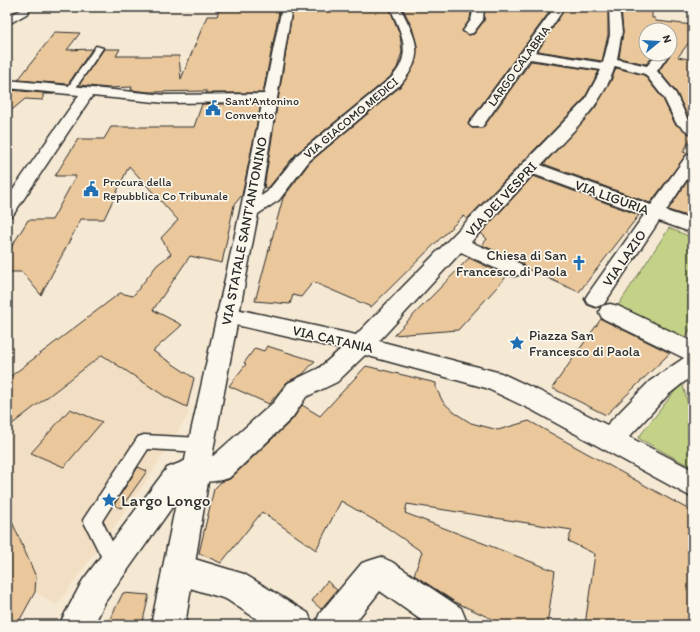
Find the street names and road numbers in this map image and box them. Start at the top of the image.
street label: LARGO CALABRIA [485,23,553,109]
street label: VIA GIACOMO MEDICI [301,74,401,162]
street label: VIA STATALE SANT'ANTONINO [218,135,271,327]
street label: VIA DEI VESPRI [462,158,540,240]
street label: VIA LIGURIA [572,176,651,219]
street label: VIA LAZIO [599,227,650,290]
street label: VIA CATANIA [291,322,375,357]

